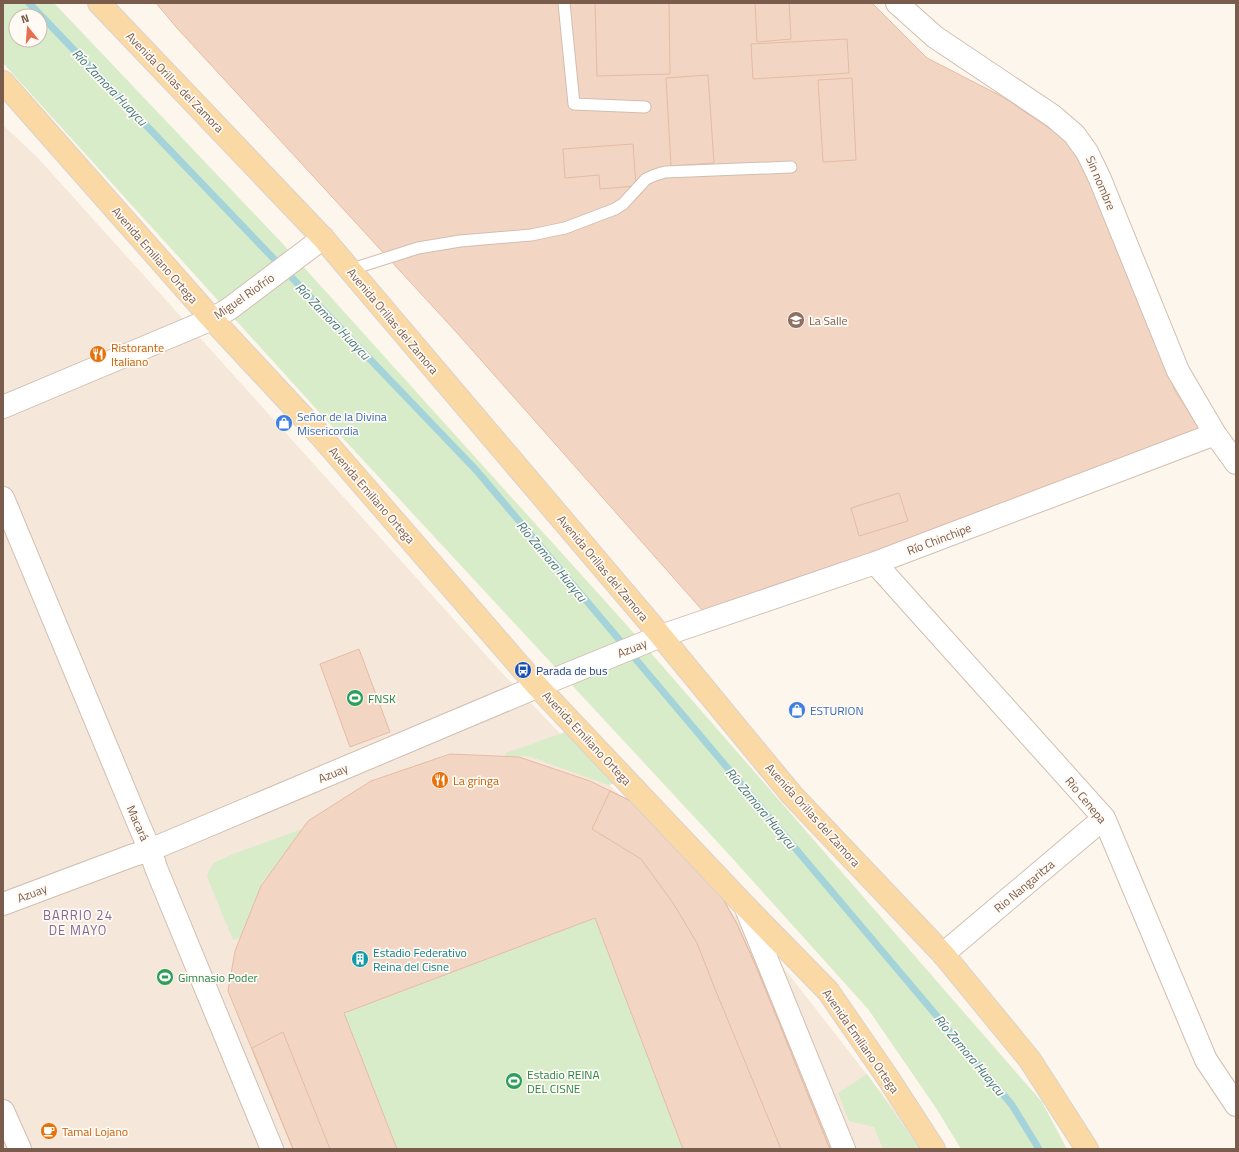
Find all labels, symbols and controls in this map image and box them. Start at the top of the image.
north arrow [8,8,48,48]
text: N [19,10,31,27]
street label: Avenida Orillas del Zamora [122,27,228,137]
water label: Río Zamora Huaycu [68,44,153,131]
street label: Sin nombre [1081,153,1121,213]
street label: Avenida Emiliano Ortega [107,202,203,308]
street label: Avenida Orillas del Zamora [343,264,443,378]
street label: Miguel Riofrío [210,268,278,324]
water label: Río Zamora Huaycu [291,278,376,365]
school or university icon: La Salle [786,310,806,330]
place label: La Salle [809,311,848,330]
place label: Ristorante Italiano [111,338,164,371]
restaurant icon: Ristorante Italiano [88,344,108,364]
place label: Señor de la Divina Misericordia [297,407,387,440]
shop icon: Señor de la Divina Misericordia [274,413,294,433]
street label: Avenida Emiliano Ortega [324,442,420,548]
street label: Avenida Orillas del Zamora [553,511,653,625]
water label: Río Zamora Huaycu [512,516,593,607]
street label: Río Chinchipe [904,518,974,560]
street label: Azuay [614,633,650,663]
bus stop icon: Parada de bus [513,660,533,680]
place label: Parada de bus [536,661,608,680]
street label: Avenida Emiliano Ortega [538,686,636,790]
sports icon: FNSK [345,688,365,708]
place label: FNSK [368,689,396,708]
shop icon: ESTURION [787,700,807,720]
place label: ESTURION [810,701,864,720]
street label: Azuay [315,758,351,788]
street label: Avenida Orillas del Zamora [761,759,865,871]
water label: Río Zamora Huaycu [721,763,802,854]
restaurant icon: La gringa [430,770,450,790]
place label: La gringa [453,771,499,790]
street label: Rio Cenepa [1061,772,1111,828]
street label: Macará [122,802,154,844]
street label: Rio Nangaritza [989,855,1059,917]
street label: Azuay [14,879,50,907]
district label: BARRIO 24 DE MAYO [43,905,113,940]
place label: Estadio Federativo Reina del Cisne [373,943,467,976]
building icon: Estadio Federativo Reina del Cisne [350,949,370,969]
sports icon: Gimnasio Poder [155,967,175,987]
place label: Gimnasio Poder [178,968,258,987]
street label: Avenida Emiliano Ortega [818,985,904,1097]
water label: Río Zamora Huaycu [930,1010,1011,1101]
place label: Estadio REINA DEL CISNE [527,1065,600,1098]
sports icon: Estadio REINA DEL CISNE [504,1071,524,1091]
cafe icon: Tamal Lojano [39,1121,59,1141]
place label: Tamal Lojano [62,1122,128,1141]

